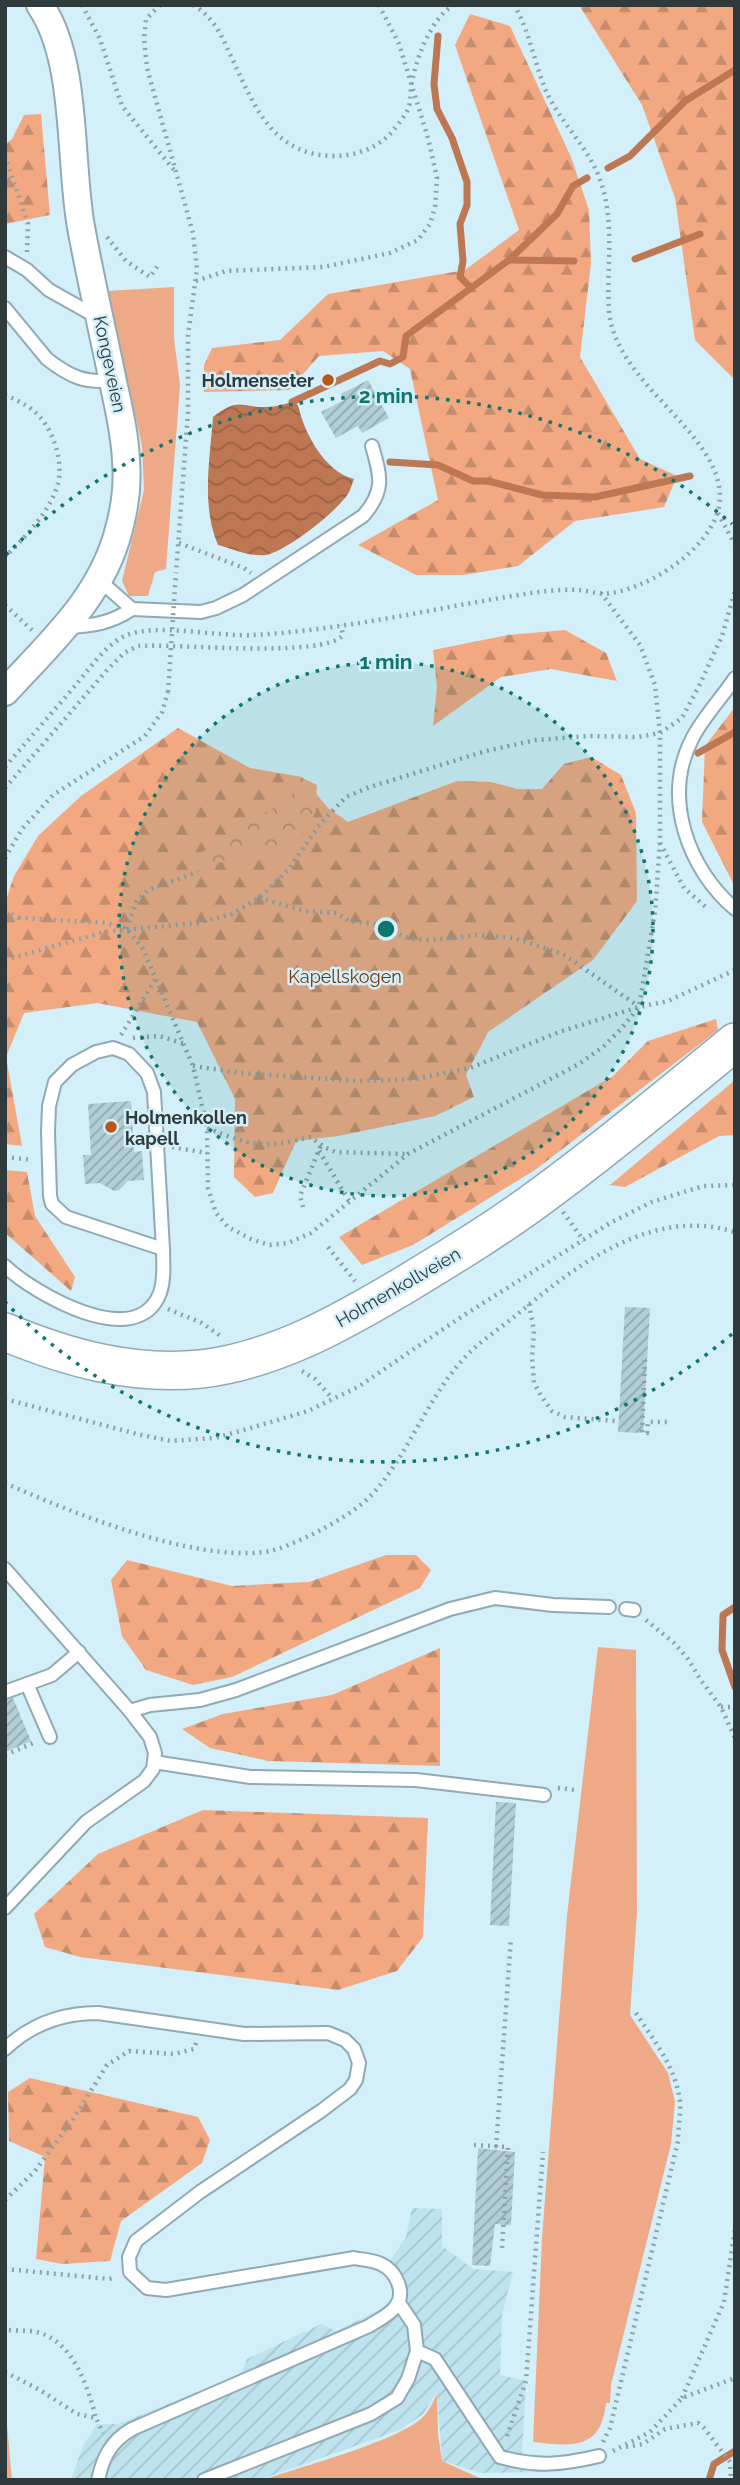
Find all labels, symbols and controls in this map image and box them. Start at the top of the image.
street label: Kongeveien [89,314,131,414]
place label: Holmenseter [202,370,314,391]
marker: Holmenseter [320,372,336,388]
text: 2 min [359,383,413,408]
text: 1 min [359,649,413,674]
centre of rings [374,917,398,941]
park label: Kapellskogen [288,966,402,987]
place label: Holmenkollen kapell [125,1107,247,1149]
marker: Holmenkollen kapell [103,1119,119,1135]
street label: Holmenkollveien [332,1243,464,1331]

